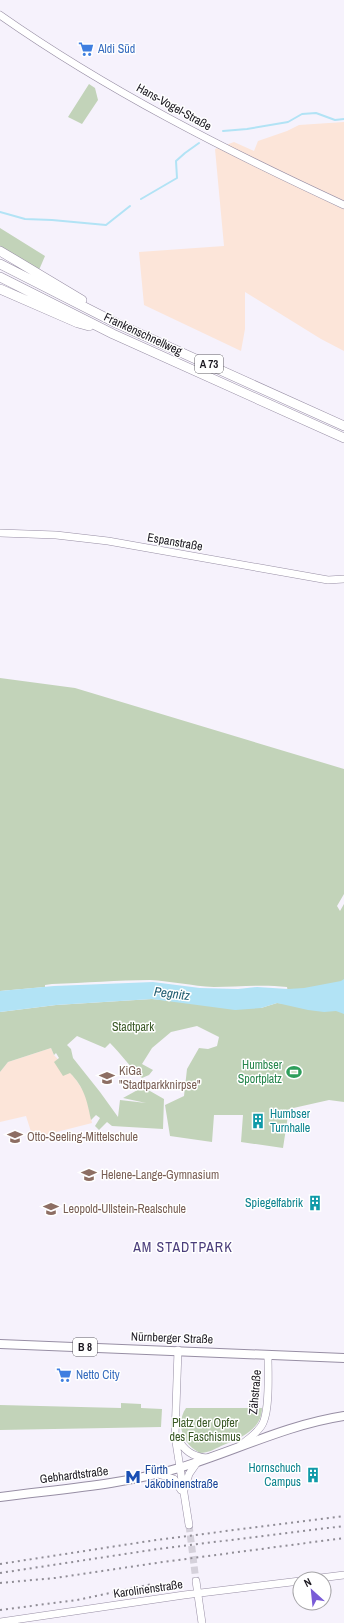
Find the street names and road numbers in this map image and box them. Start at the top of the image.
street label: Hans-Vogel-Straße [134,80,214,134]
street label: Frankenschnellweg [101,309,185,359]
road number: A 73 [195,355,223,373]
street label: Espanstraße [146,529,204,555]
street label: Nürnberger Straße [131,1329,213,1347]
road number: B 8 [73,1338,97,1356]
street label: Zähstraße [245,1369,265,1415]
street label: Gebhardtstraße [39,1463,109,1487]
street label: Karolinenstraße [112,1576,184,1602]

